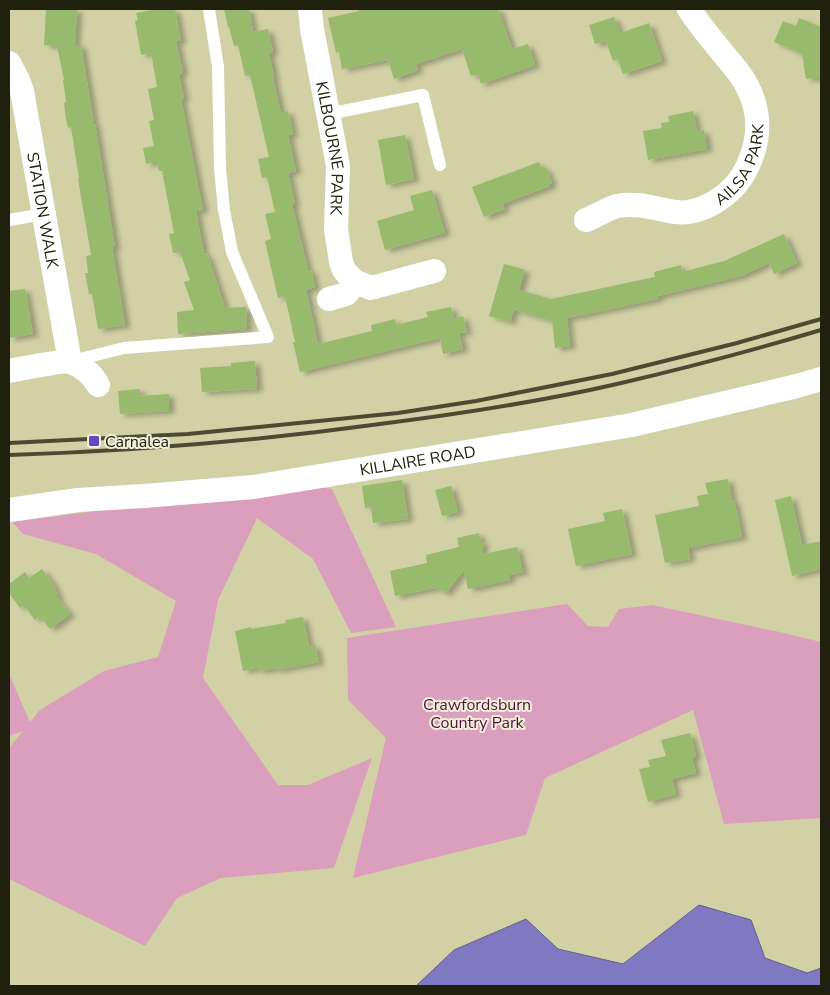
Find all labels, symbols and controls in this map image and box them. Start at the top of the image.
street label: KILBOURNE PARK [310,80,348,216]
street label: AILSA PARK [711,123,769,211]
street label: STATION WALK [21,151,63,271]
place label: Carnalea [105,431,169,453]
marker: Carnalea [87,434,101,448]
street label: KILLAIRE ROAD [358,441,477,482]
park label: Crawfordsburn Country Park [423,694,531,734]

